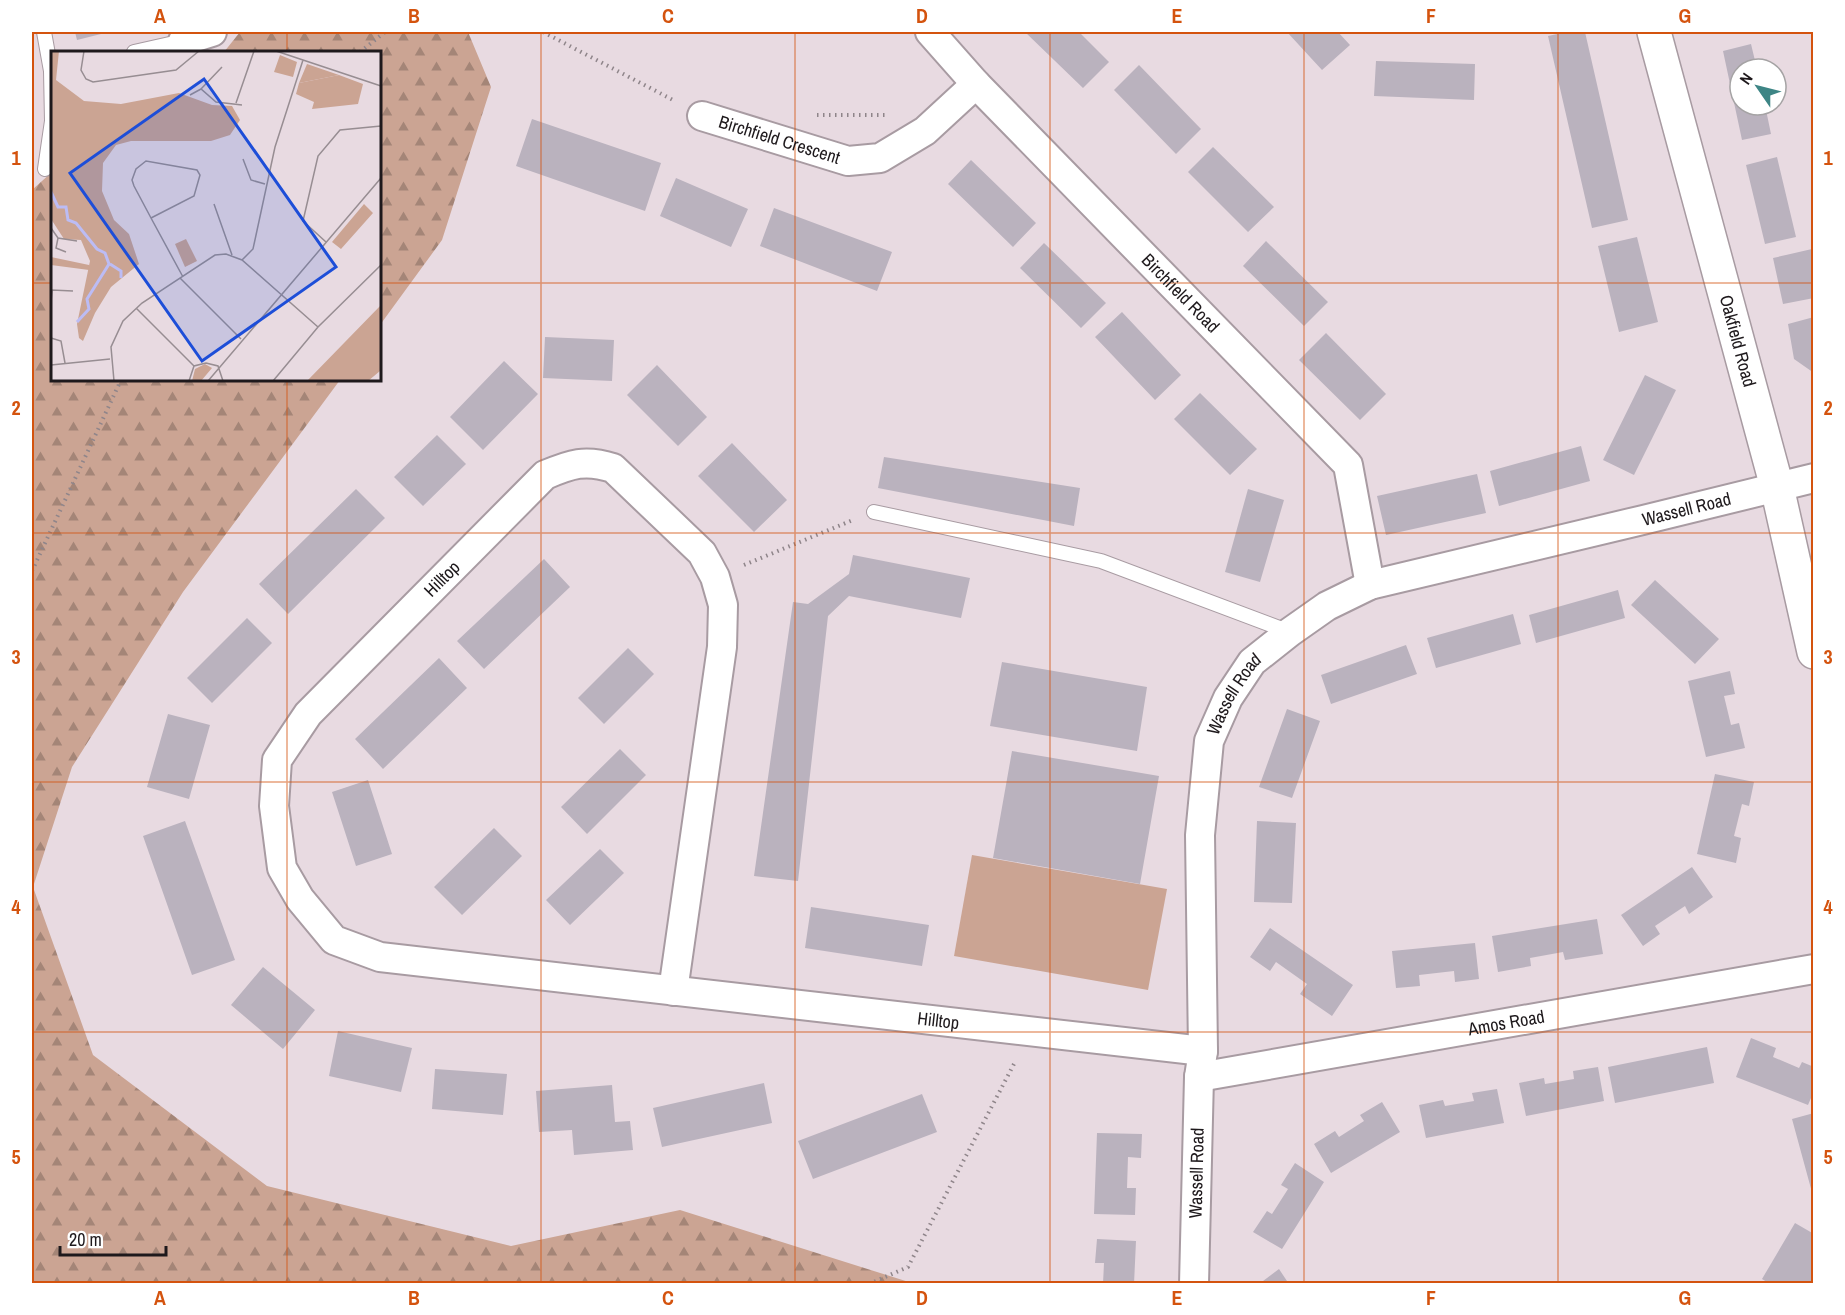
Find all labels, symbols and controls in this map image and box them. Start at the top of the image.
text: A [154,2,166,29]
text: B [408,2,420,29]
text: C [662,2,674,29]
text: D [916,2,928,29]
text: E [1172,2,1183,29]
text: F [1426,2,1436,29]
text: G [1679,2,1691,29]
inset map [51,51,381,381]
north arrow [1728,57,1788,117]
text: N [1734,68,1757,89]
street label: Birchfield Crescent [716,109,843,170]
text: 1 [11,144,21,171]
text: 1 [1823,144,1833,171]
street label: Birchfield Road [1136,248,1225,338]
street label: Oakfield Road [1714,292,1762,390]
text: 2 [11,394,21,421]
text: 2 [1823,394,1833,421]
street label: Wassell Road [1639,486,1733,532]
street label: Hilltop [418,555,465,602]
text: 3 [11,643,21,670]
text: 3 [1823,643,1833,670]
street label: Wassell Road [1200,647,1266,739]
text: 4 [11,893,21,920]
text: 4 [1823,893,1833,920]
street label: Amos Road [1465,1004,1546,1042]
street label: Hilltop [916,1005,960,1035]
street label: Wassell Road [1183,1127,1210,1219]
text: 5 [11,1143,21,1170]
text: 5 [1823,1143,1833,1170]
scale bar [60,1219,166,1257]
text: 20 m [69,1227,102,1252]
text: A [154,1284,166,1311]
text: B [408,1284,420,1311]
text: C [662,1284,674,1311]
text: D [916,1284,928,1311]
text: E [1172,1284,1183,1311]
text: F [1426,1284,1436,1311]
text: G [1679,1284,1691,1311]

